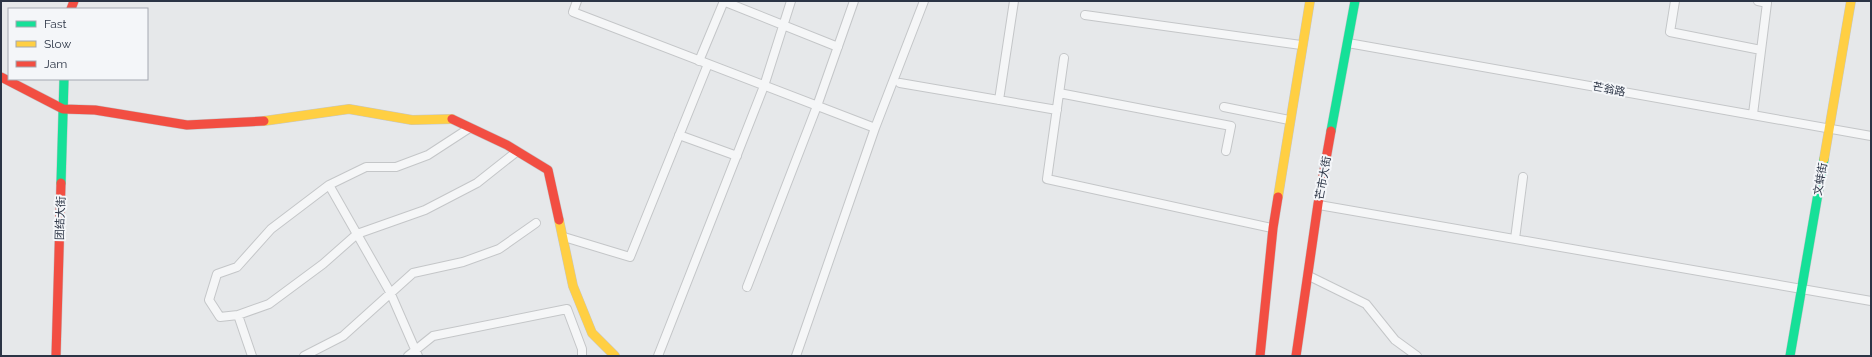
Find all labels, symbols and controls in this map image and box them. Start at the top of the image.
legend [8,8,148,80]
text: Fast [44,17,67,31]
text: Slow [44,37,71,51]
text: Jam [44,57,67,71]
street label: 芒翁路 [1592,80,1626,99]
street label: 芒市大街 [1313,155,1334,201]
street label: 文蚌街 [1811,162,1830,196]
street label: 团结大街 [53,196,68,240]

